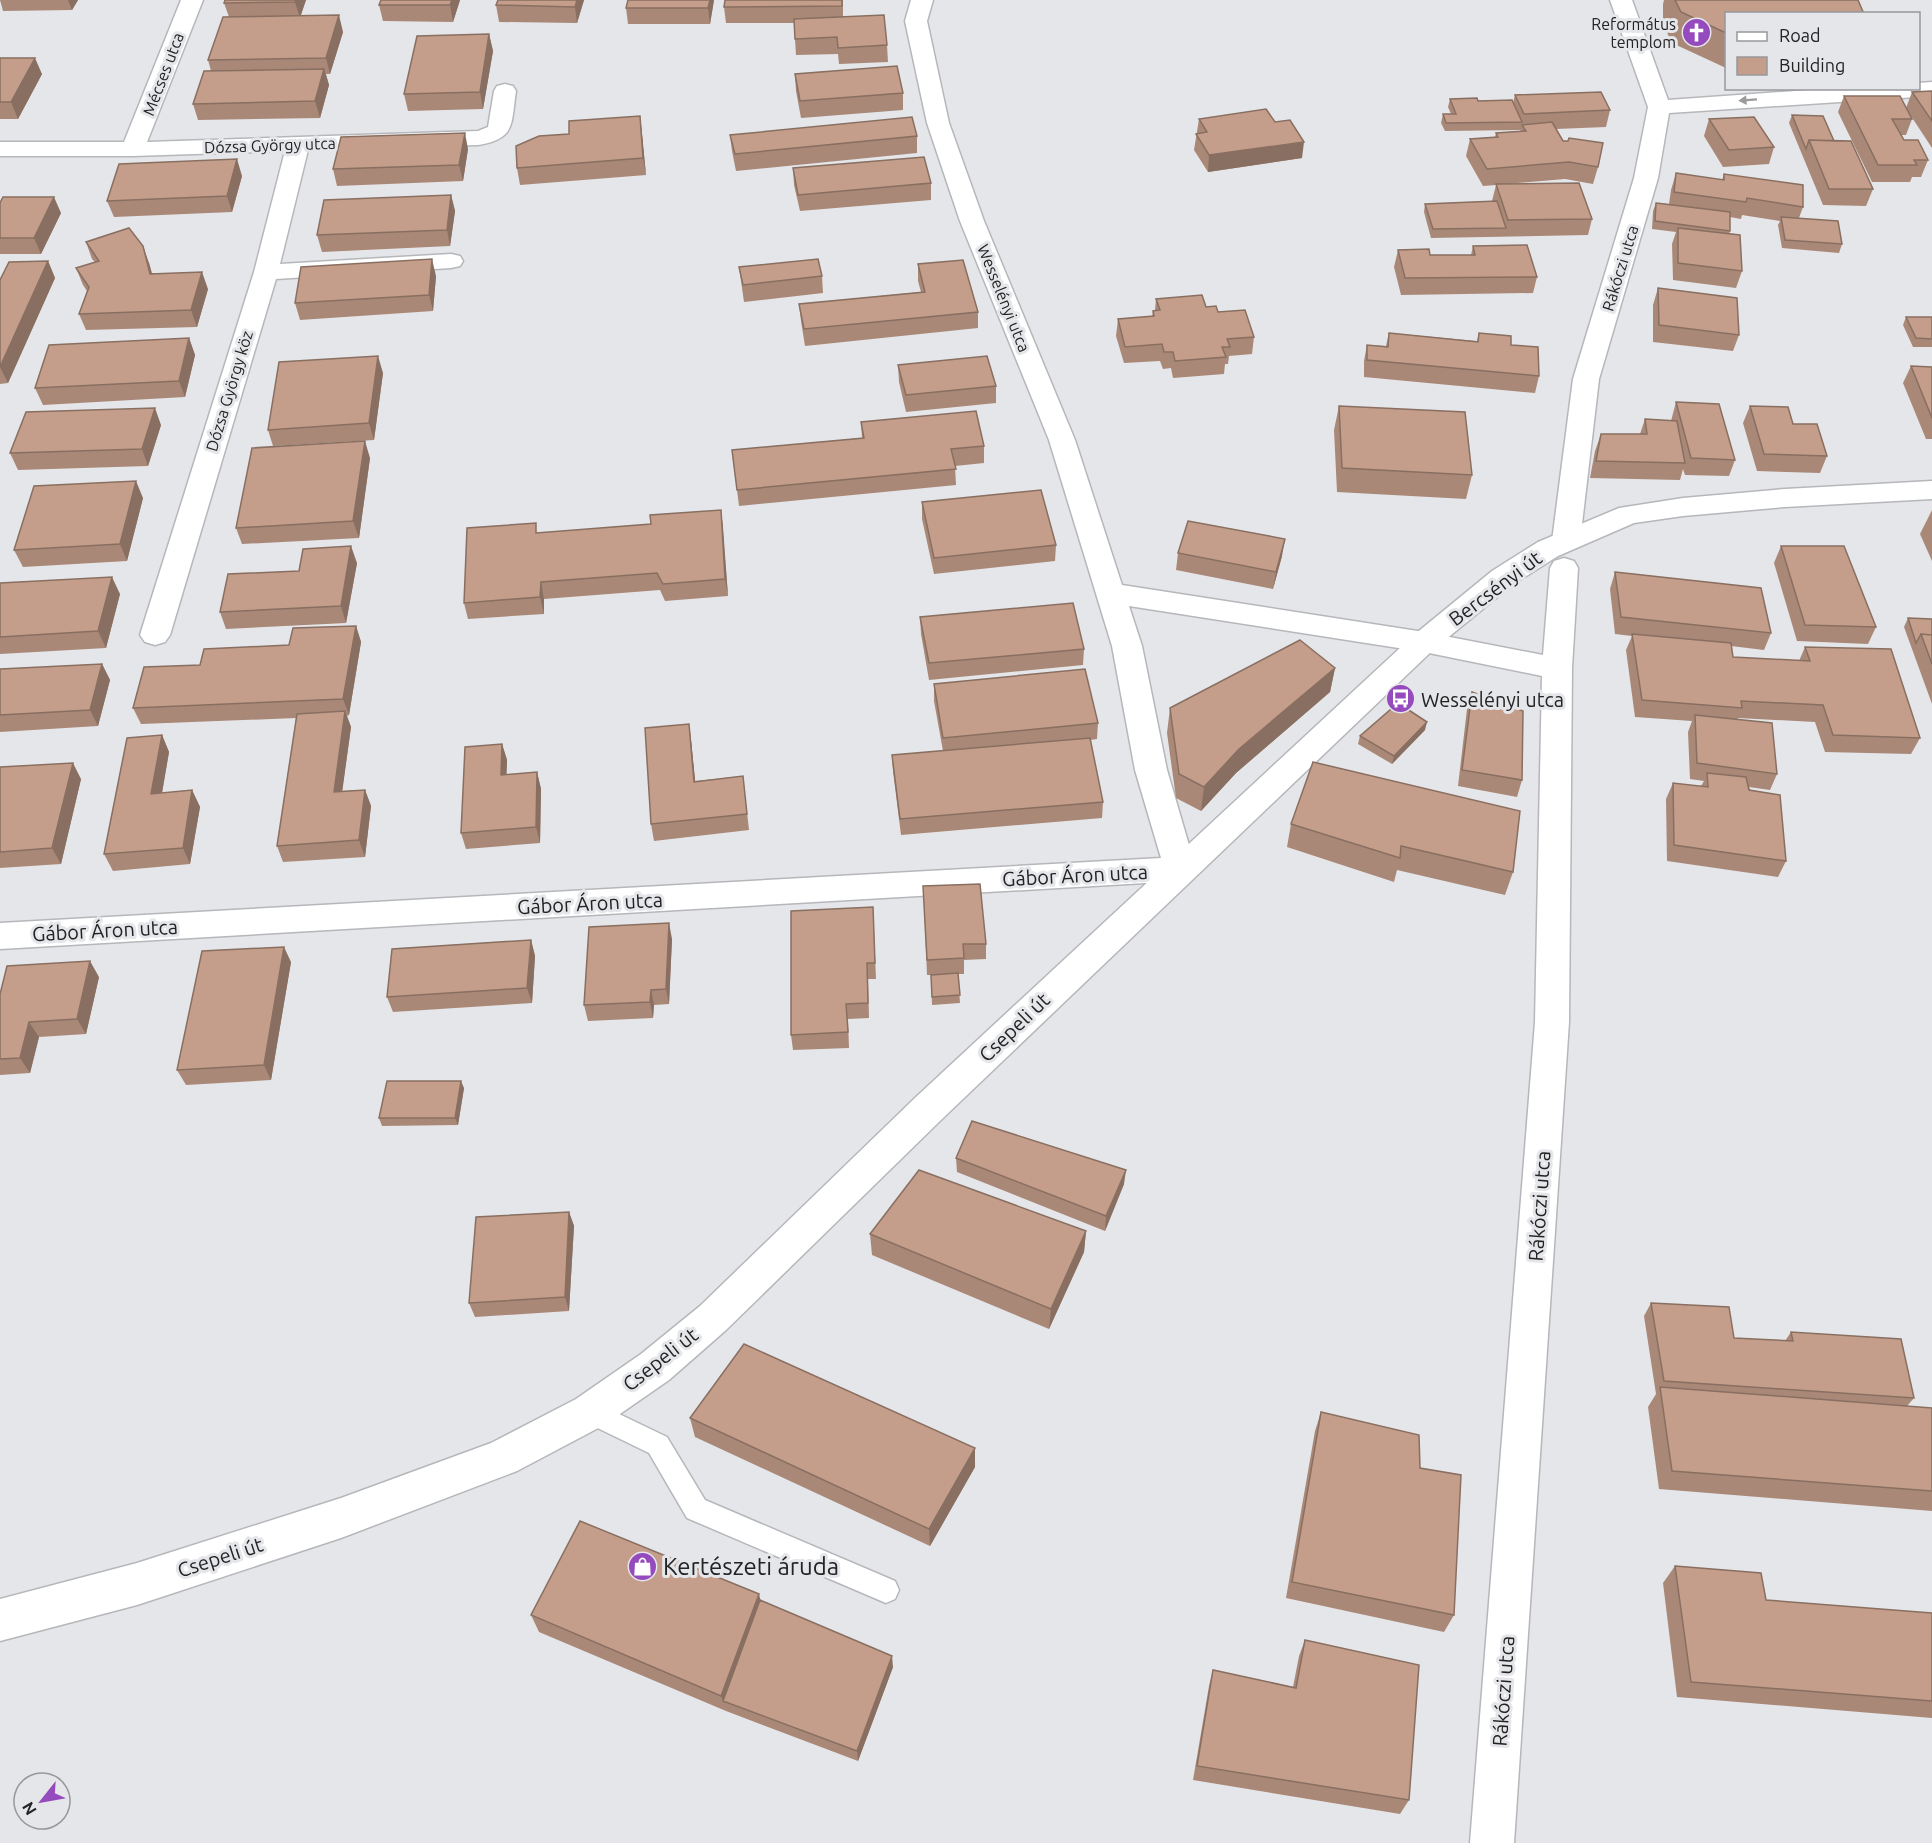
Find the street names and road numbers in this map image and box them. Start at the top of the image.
street label: Mécses utca [139,30,187,118]
street label: Dózsa György utca [204,134,336,156]
street label: Rákóczi utca [1598,223,1642,313]
street label: Wesselényi utca [974,242,1034,354]
street label: Dózsa György köz [202,329,256,453]
street label: Bercsényi út [1444,546,1546,630]
street label: Gábor Áron utca [1001,860,1149,890]
street label: Gábor Áron utca [516,888,664,918]
street label: Gábor Áron utca [31,915,179,945]
street label: Csepeli út [974,988,1054,1066]
street label: Rákóczi utca [1524,1150,1554,1262]
street label: Csepeli út [618,1323,702,1395]
street label: Csepeli út [174,1532,266,1582]
street label: Rákóczi utca [1488,1635,1518,1747]

